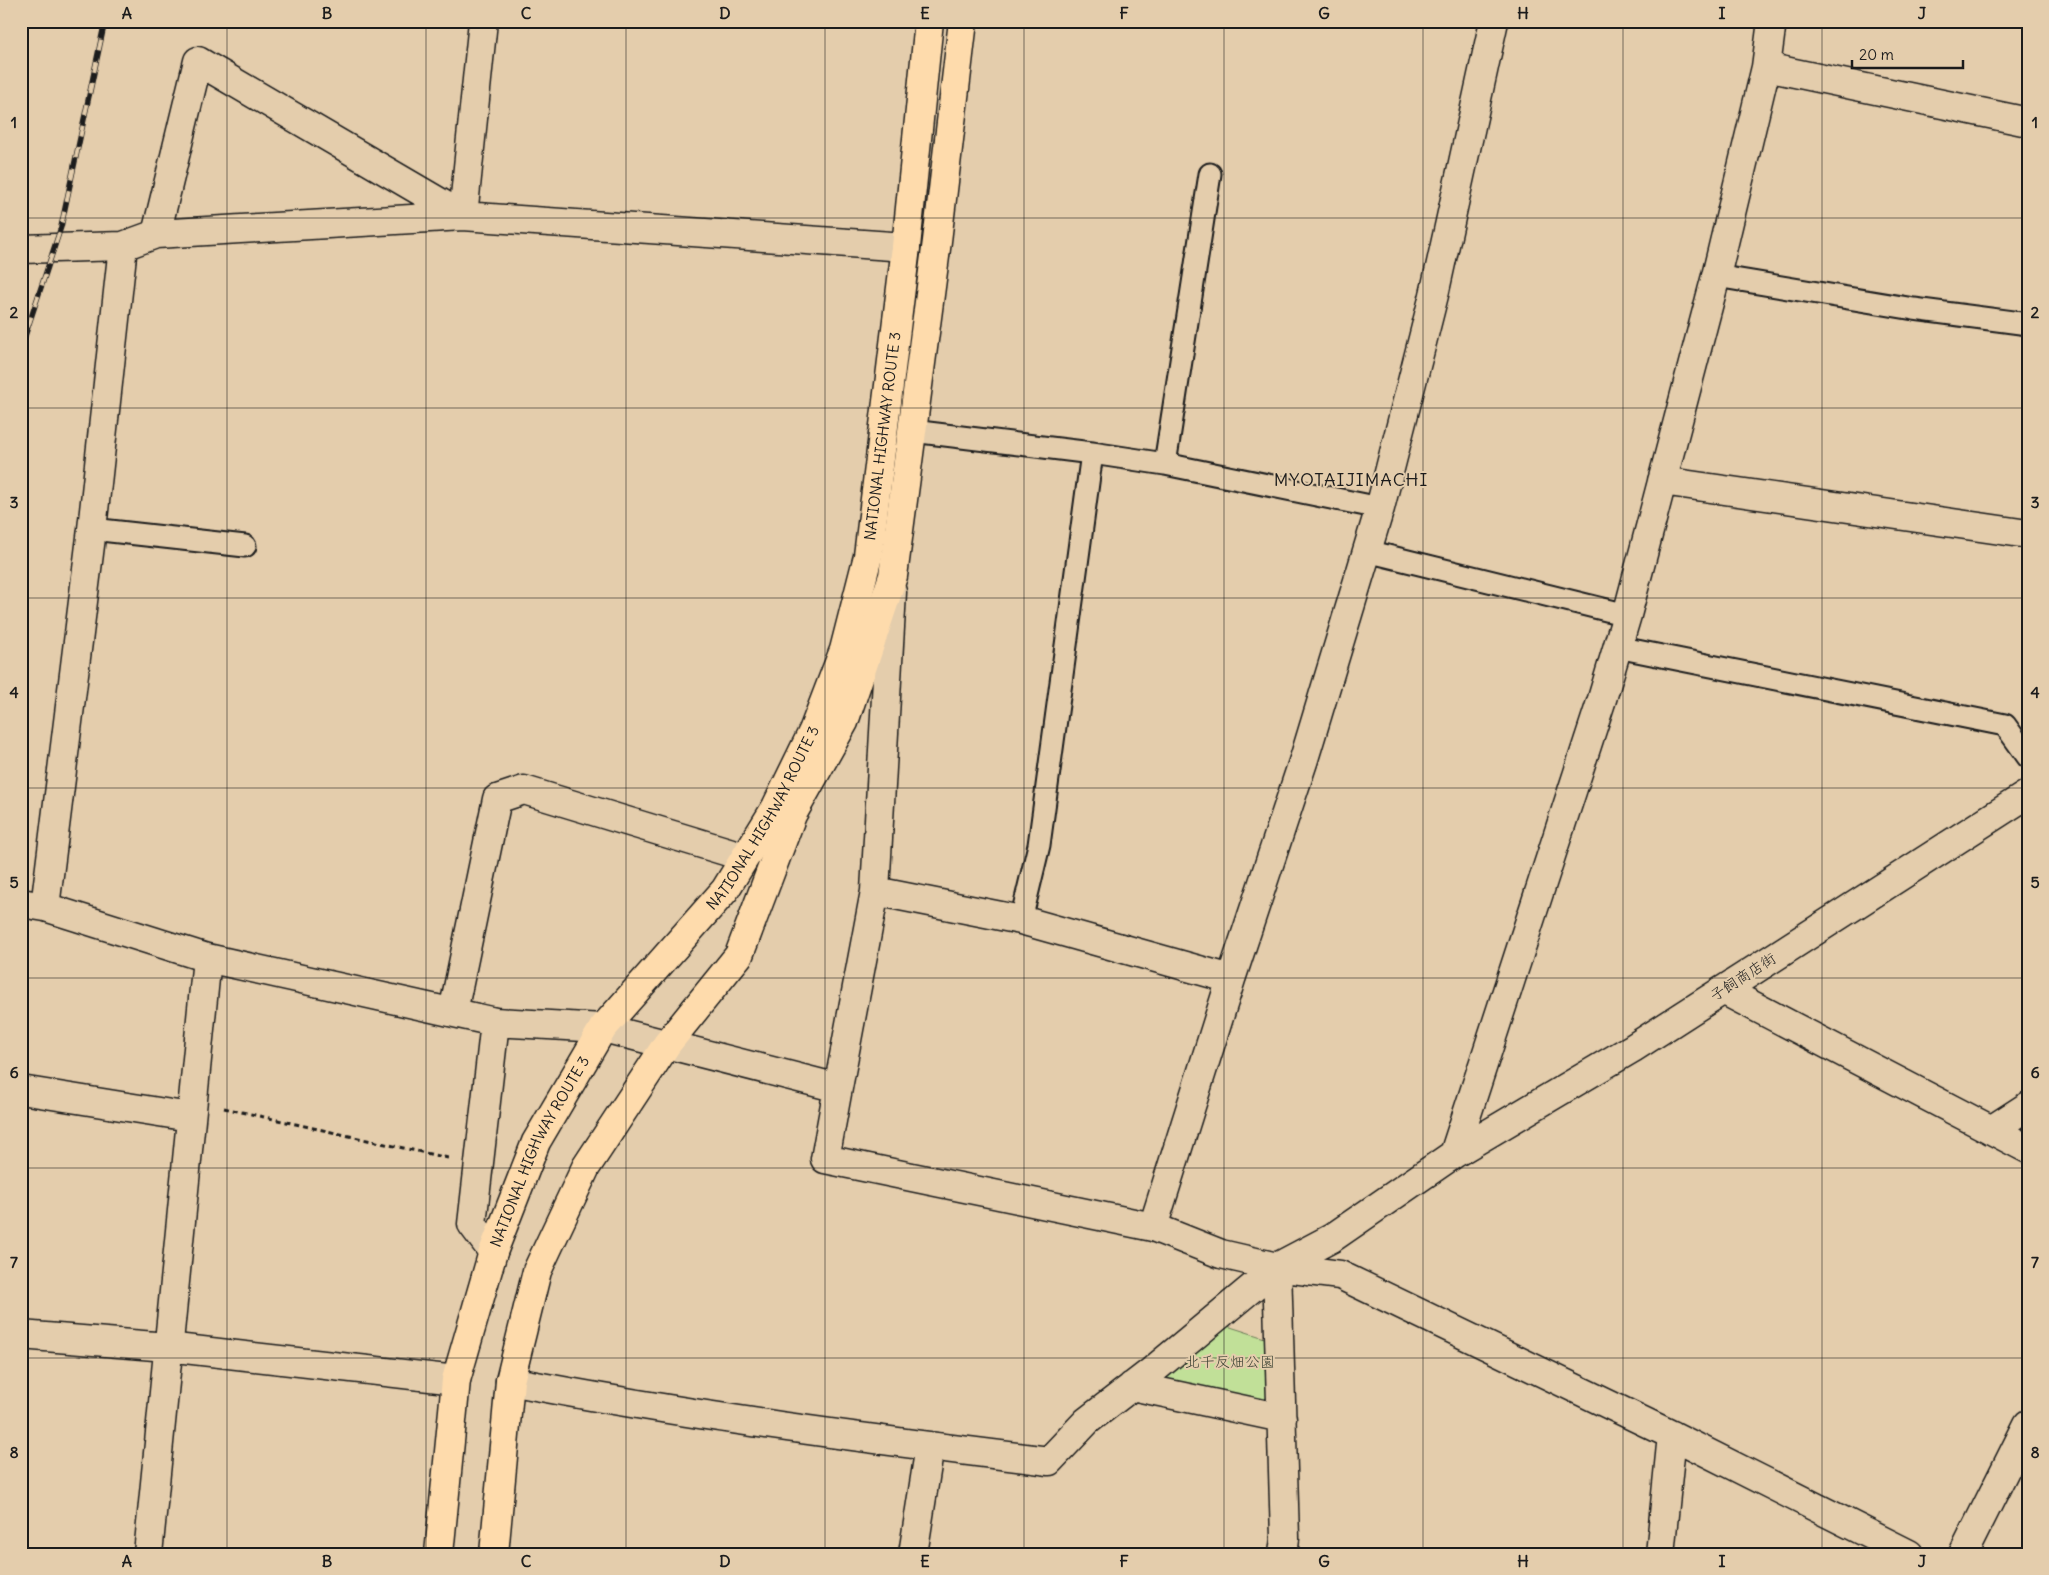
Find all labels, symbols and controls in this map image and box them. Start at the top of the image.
text: A [122,3,132,23]
text: B [322,3,333,23]
text: C [521,3,532,23]
text: D [719,3,731,23]
text: E [920,3,930,23]
text: F [1119,3,1129,23]
text: G [1318,3,1330,23]
text: H [1517,3,1529,23]
text: I [1719,3,1726,23]
text: J [1918,3,1927,23]
scale bar [1852,38,1963,70]
text: 20 m [1859,45,1894,64]
text: 1 [11,112,17,132]
text: 1 [2032,112,2038,132]
text: 2 [10,302,19,322]
text: 2 [2031,302,2040,322]
street label: NATIONAL HIGHWAY ROUTE 3 [860,331,904,541]
district label: MYOTAIJIMACHI [1274,468,1428,491]
text: 3 [9,492,19,512]
text: 3 [2030,492,2040,512]
text: 4 [9,682,19,702]
text: 4 [2030,682,2040,702]
street label: NATIONAL HIGHWAY ROUTE 3 [702,723,823,914]
text: 5 [9,872,19,892]
text: 5 [2030,872,2040,892]
street label: 子飼商店街 [1706,948,1779,1005]
street label: NATIONAL HIGHWAY ROUTE 3 [486,1053,593,1250]
text: 6 [9,1062,19,1082]
text: 6 [2030,1062,2040,1082]
text: 7 [10,1252,18,1272]
text: 7 [2031,1252,2039,1272]
park label: 北千反畑公園 [1185,1352,1275,1371]
text: 8 [9,1442,19,1462]
text: 8 [2030,1442,2040,1462]
text: A [122,1551,132,1571]
text: B [322,1551,333,1571]
text: C [521,1551,532,1571]
text: D [719,1551,731,1571]
text: E [920,1551,930,1571]
text: F [1119,1551,1129,1571]
text: G [1318,1551,1330,1571]
text: H [1517,1551,1529,1571]
text: I [1719,1551,1726,1571]
text: J [1918,1551,1927,1571]

